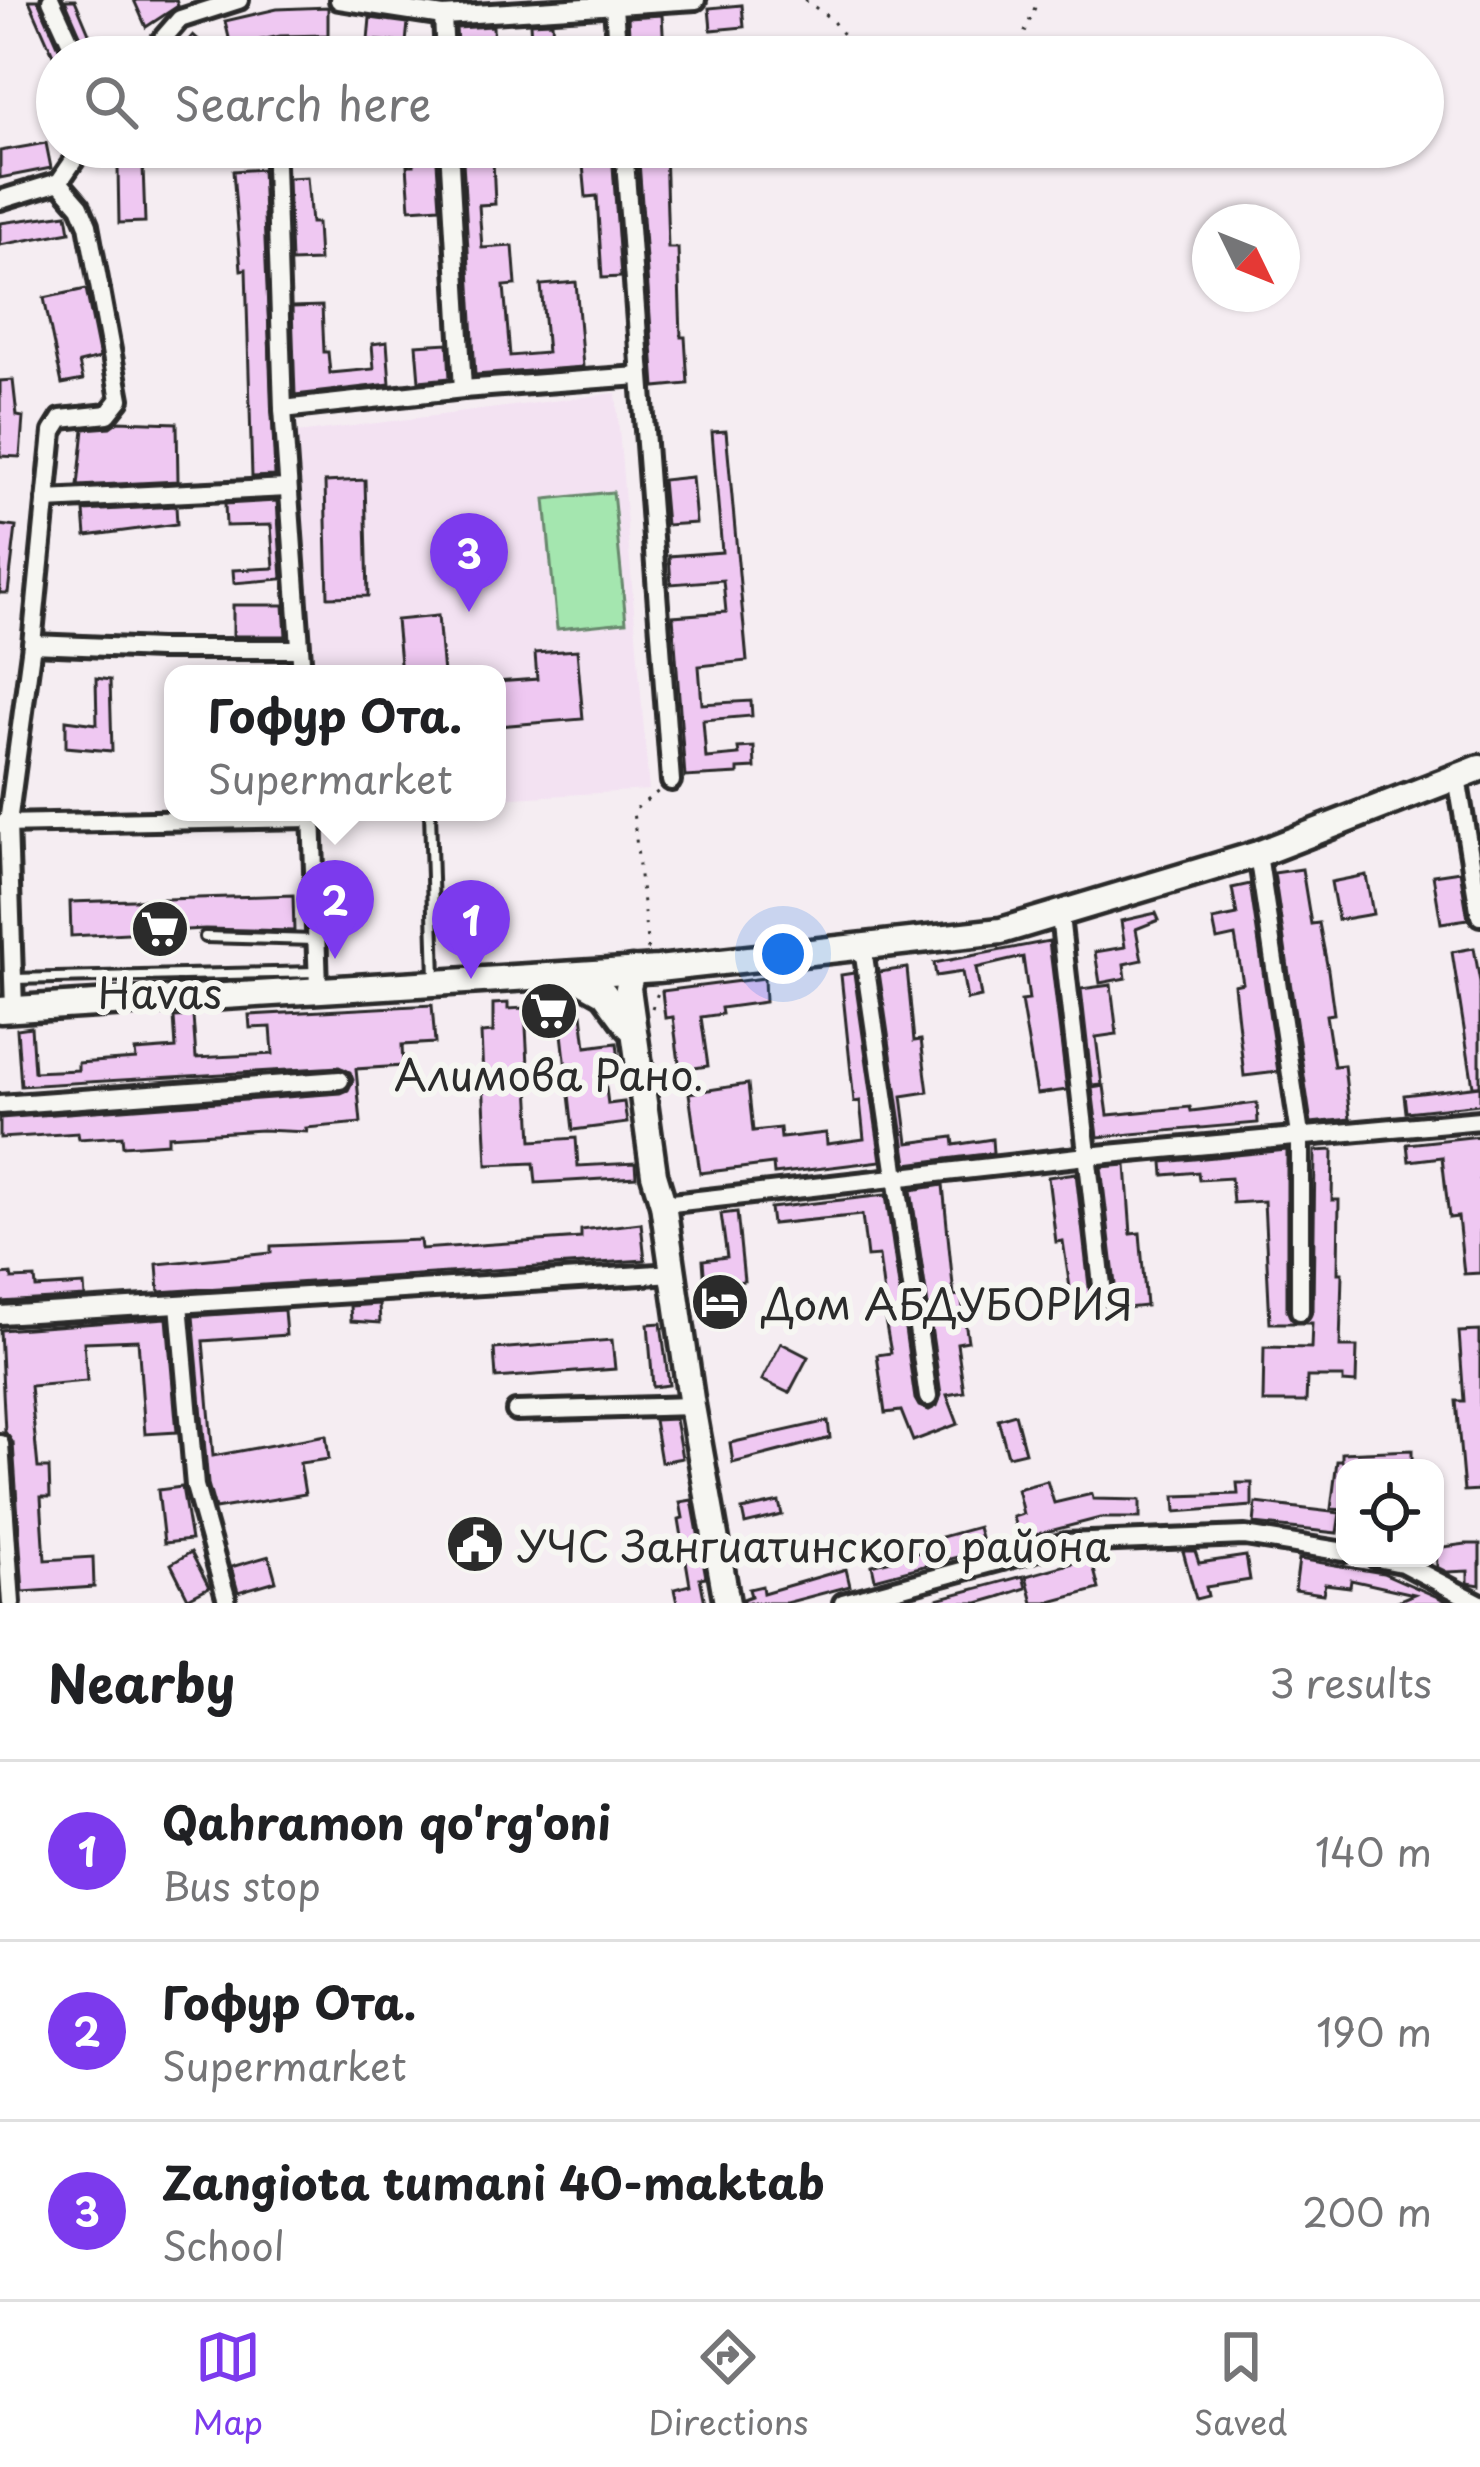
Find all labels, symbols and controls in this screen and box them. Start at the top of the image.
search box [36,36,1444,168]
text: Search here [174,68,431,136]
icon: search [78,69,144,135]
north arrow [1192,204,1300,312]
pin: 3 [430,513,508,612]
popup [164,665,506,821]
text: Гофур Ота. [208,680,462,748]
text: Supermarket [208,748,453,807]
pin: 2 [296,860,374,959]
pin: 1 [432,880,510,979]
supermarket icon: Havas [129,898,191,960]
your location [753,924,813,984]
place label: Havas [98,960,222,1023]
supermarket icon: Алимова Рано. [518,980,580,1042]
place label: Алимова Рано. [394,1042,704,1105]
hotel icon: Дом АБДУБОРИЯ [689,1271,751,1333]
place label: Дом АБДУБОРИЯ [760,1271,1133,1334]
map controls [1336,1459,1444,1567]
button: locate [1336,1459,1444,1567]
public building icon: УЧС Зангиатинского района [444,1513,506,1575]
place label: УЧС Зангиатинского района [517,1513,1110,1576]
text: Nearby [48,1643,235,1720]
text: 3 results [1269,1652,1432,1711]
text: Qahramon qo'rg'oni [162,1787,611,1855]
text: 1 [78,1821,96,1880]
text: 140 m [1315,1821,1432,1880]
text: Bus stop [162,1855,321,1914]
text: Гофур Ота. [162,1967,416,2035]
text: 2 [73,2001,101,2060]
text: 190 m [1316,2001,1432,2060]
text: Supermarket [162,2035,407,2094]
text: Zangiota tumani 40-maktab [162,2147,825,2215]
text: 3 [74,2181,100,2240]
text: 200 m [1302,2181,1432,2240]
text: School [162,2215,285,2274]
tab: Map [193,2324,263,2446]
tab: Directions [648,2324,809,2446]
tab: Saved [1194,2324,1287,2446]

